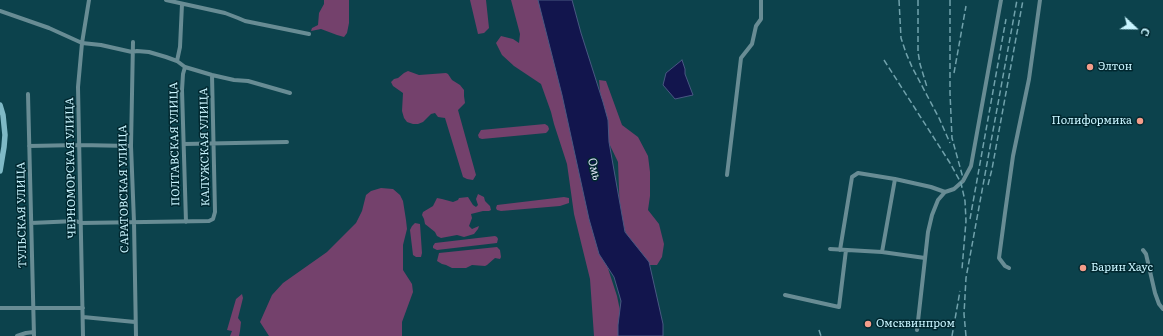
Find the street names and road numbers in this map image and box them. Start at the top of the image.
street label: ПОЛТАВСКАЯ УЛИЦА [167,82,183,206]
street label: КАЛУЖСКАЯ УЛИЦА [197,88,213,206]
street label: ЧЕРНОМОРСКАЯ УЛИЦА [63,97,79,239]
street label: САРАТОВСКАЯ УЛИЦА [116,125,132,253]
street label: ТУЛЬСКАЯ УЛИЦА [14,162,30,268]

